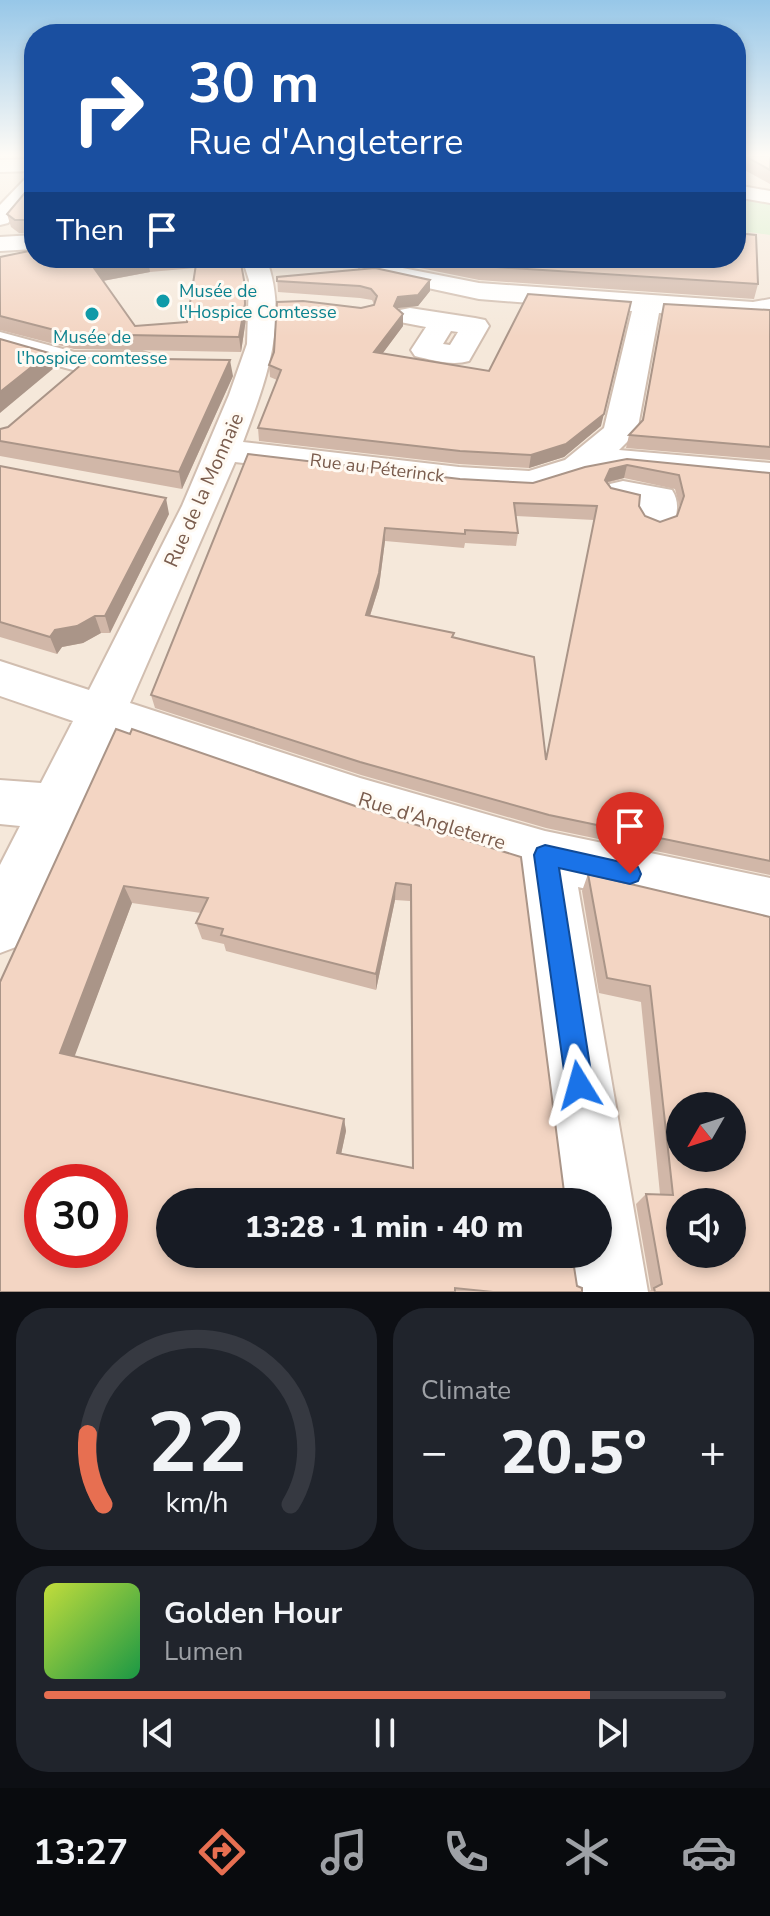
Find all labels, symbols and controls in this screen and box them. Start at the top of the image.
text: 30 m [188,45,319,122]
icon: right [56,56,160,160]
text: Rue d'Angleterre [188,118,463,167]
icon: arrive [140,208,184,252]
text: Then [56,210,124,251]
place label: Musée de l'Hospice Comtesse [179,279,337,324]
marker: Musée de l'Hospice Comtesse [154,292,172,310]
marker: Musée de l'hospice comtesse [83,305,101,323]
place label: Musée de l'hospice comtesse [17,325,167,370]
street label: Rue de la Monnaie [158,409,250,571]
street label: Rue au Péterinck [308,448,447,488]
street label: Rue d'Angleterre [355,786,509,856]
pin [596,792,664,874]
icon: arrive [608,804,652,848]
position arrow [537,1043,621,1127]
north arrow [666,1092,746,1172]
map controls [666,1092,746,1268]
speed limit sign: 30 [24,1164,128,1268]
button: sound [666,1188,746,1268]
text: 13:28 · 1 min · 40 m [245,1207,523,1248]
text: Climate [421,1373,511,1408]
text: 22 [147,1387,246,1500]
text: 20.5° [500,1412,647,1494]
text: − [421,1423,447,1483]
text: + [700,1423,726,1483]
text: km/h [165,1483,228,1522]
text: Golden Hour [164,1593,342,1634]
text: Lumen [164,1634,243,1669]
icon: previous [136,1711,180,1755]
icon: pause [363,1711,407,1755]
icon: next [590,1711,634,1755]
icon: directions [194,1824,250,1880]
icon: music [316,1824,372,1880]
icon: phone [438,1824,494,1880]
icon: climate [559,1824,615,1880]
icon: car [681,1824,737,1880]
text: 13:27 [33,1828,128,1877]

